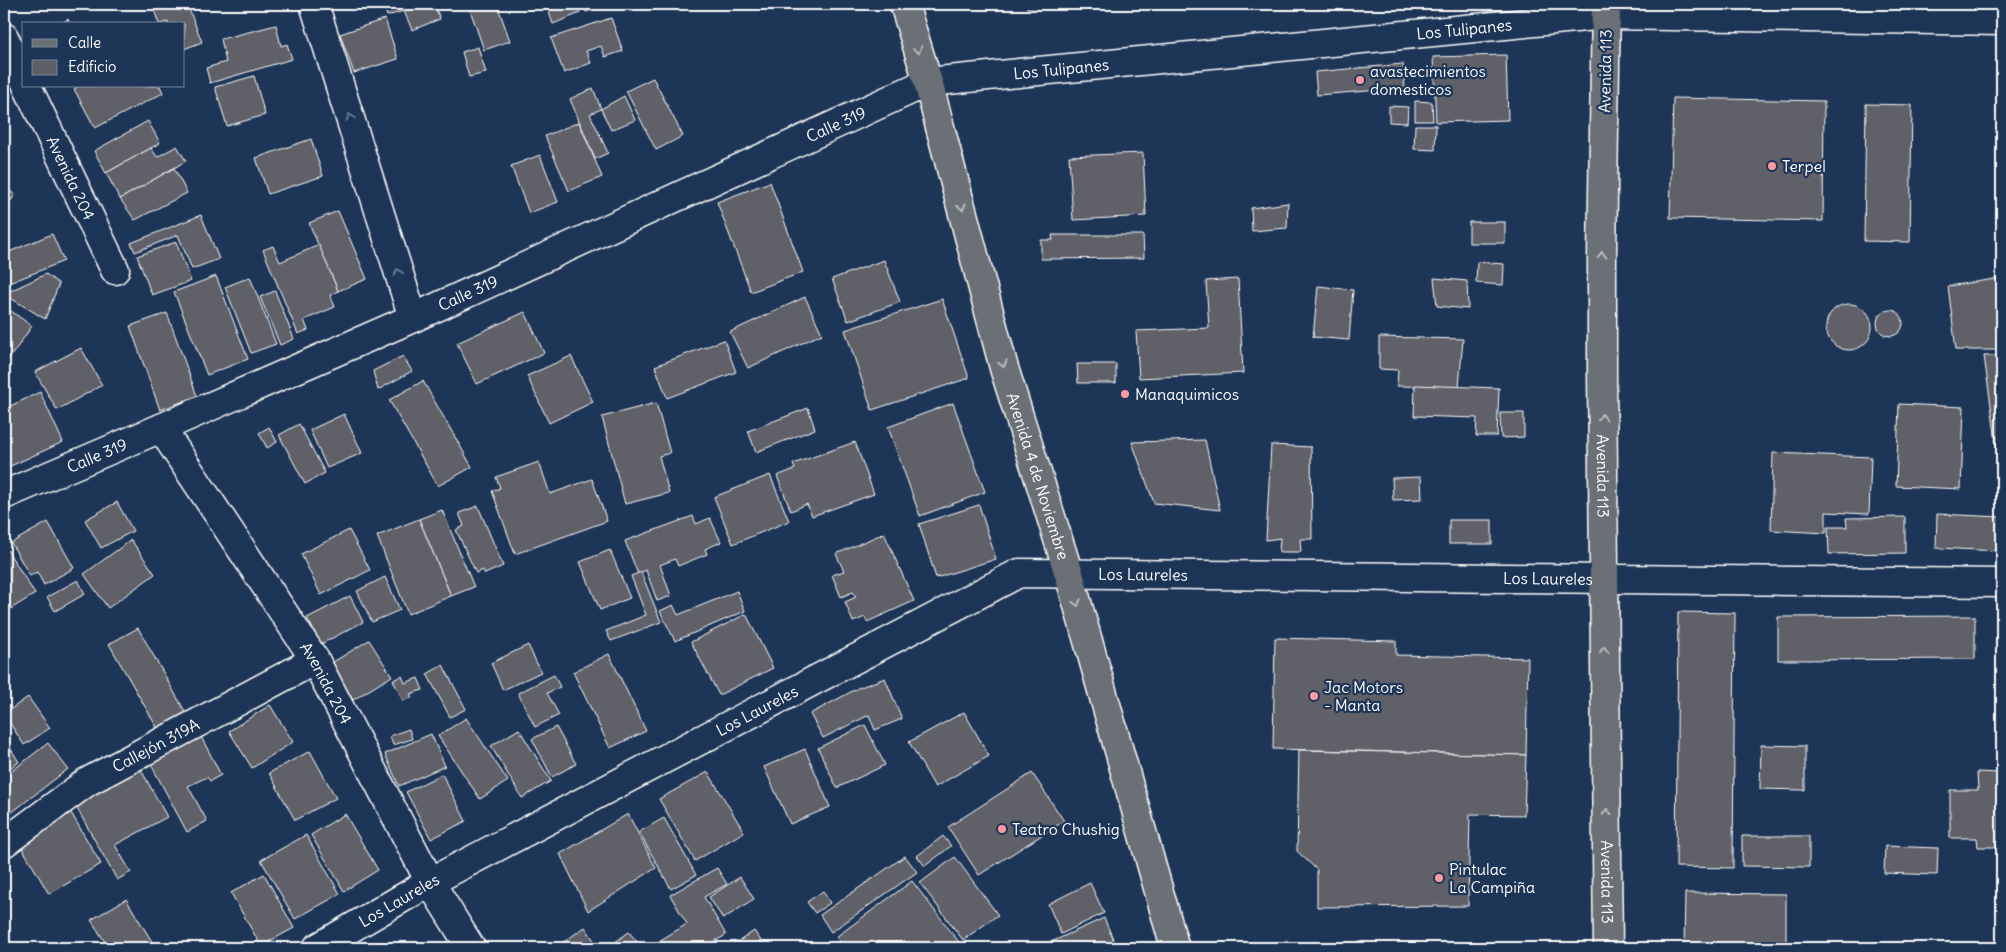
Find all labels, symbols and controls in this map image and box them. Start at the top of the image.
street label: Los Tulipanes [1416,14,1513,44]
legend [22,22,185,88]
street label: Avenida 113 [1594,29,1616,113]
text: Calle [68,33,101,52]
one-way arrow [913,46,923,54]
street label: Los Tulipanes [1013,54,1110,84]
text: Edificio [68,57,116,76]
place label: avastecimientos domesticos [1370,61,1486,99]
marker: avastecimientos domesticos [1354,74,1366,86]
street label: Calle 319 [803,102,869,146]
one-way arrow [345,113,355,121]
street label: Avenida 204 [42,133,100,223]
place label: Terpel [1782,156,1826,176]
marker: Terpel [1766,160,1778,172]
one-way arrow [956,202,966,210]
one-way arrow [1597,250,1607,258]
one-way arrow [394,268,404,276]
street label: Calle 319 [435,271,501,315]
one-way arrow [998,359,1008,367]
place label: Manaquimicos [1135,384,1239,404]
marker: Manaquimicos [1119,388,1131,400]
street label: Avenida 4 de Noviembre [1002,390,1074,562]
one-way arrow [1597,413,1607,420]
street label: Calle 319 [64,434,130,477]
street label: Avenida 113 [1593,434,1613,518]
street label: Los Laureles [1098,564,1188,585]
street label: Los Laureles [1503,568,1593,589]
one-way arrow [1072,598,1082,606]
street label: Avenida 204 [296,638,356,727]
one-way arrow [1599,645,1609,653]
place label: Jac Motors - Manta [1324,677,1403,715]
street label: Los Laureles [712,681,801,740]
marker: Jac Motors - Manta [1308,690,1320,702]
street label: Callejón 319A [109,714,203,777]
one-way arrow [1601,808,1612,816]
place label: Teatro Chushig [1012,819,1120,839]
marker: Teatro Chushig [996,823,1008,835]
street label: Avenida 113 [1597,840,1618,924]
place label: Pintulac La Campiña [1449,859,1535,897]
street label: Los Laureles [355,869,443,931]
marker: Pintulac La Campiña [1433,872,1445,884]

